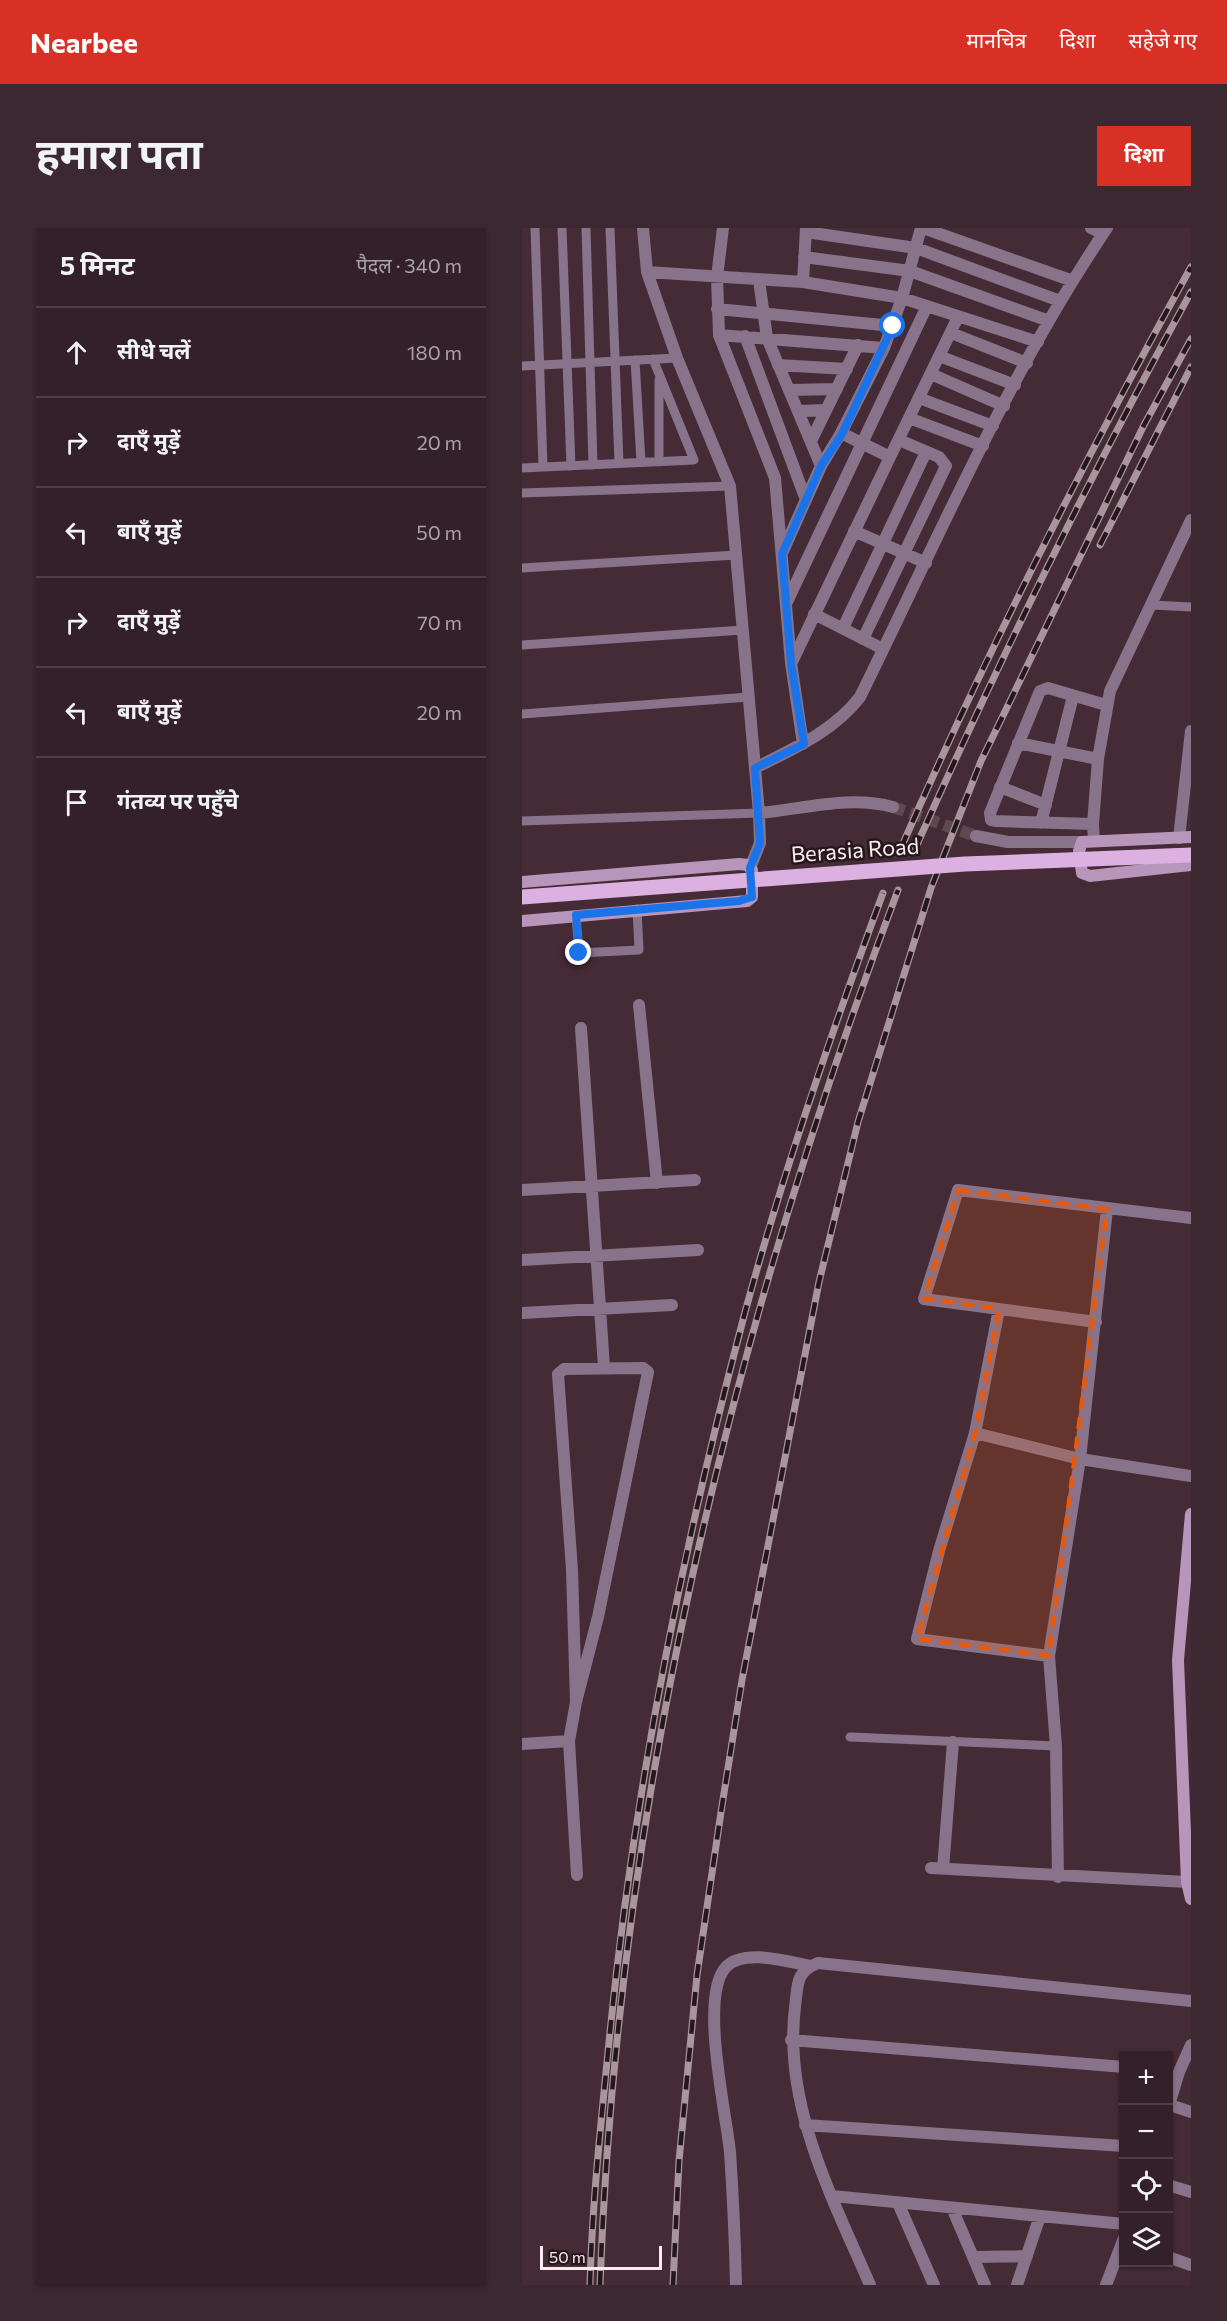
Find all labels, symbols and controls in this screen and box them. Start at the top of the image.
text: Nearbee [30,25,138,59]
text: मानचित्र [966,27,1026,52]
text: दिशा [1059,27,1096,52]
text: सहेजे गए [1129,27,1197,52]
text: हमारा पता [36,126,203,178]
button: दिशा [1097,126,1191,186]
text: 5 मिनट [60,249,135,280]
text: पैदल · 340 m [356,253,462,277]
route start [879,312,905,338]
icon: ahead [60,336,93,369]
text: सीधे चलें [117,337,191,364]
text: 180 m [407,340,462,364]
icon: right [60,426,93,459]
text: दाएँ मुड़ें [117,427,180,454]
text: 20 m [417,430,462,454]
icon: left [60,516,93,549]
text: बाएँ मुड़ें [117,517,182,544]
text: 50 m [416,520,462,544]
icon: right [60,606,93,639]
text: दाएँ मुड़ें [117,607,180,634]
text: 70 m [417,610,462,634]
icon: left [60,696,93,729]
text: बाएँ मुड़ें [117,697,182,724]
text: 20 m [417,700,462,724]
icon: arrive [60,786,93,819]
text: गंतव्य पर पहुँचे [117,787,239,814]
street label: Berasia Road [790,832,920,867]
route end [565,939,591,965]
map controls [1119,2051,1173,2267]
button: + [1119,2051,1173,2105]
button: − [1119,2105,1173,2159]
button: locate [1119,2159,1173,2213]
button: layers [1119,2213,1173,2267]
scale bar [540,2243,662,2270]
text: 50 m [549,2247,586,2266]

